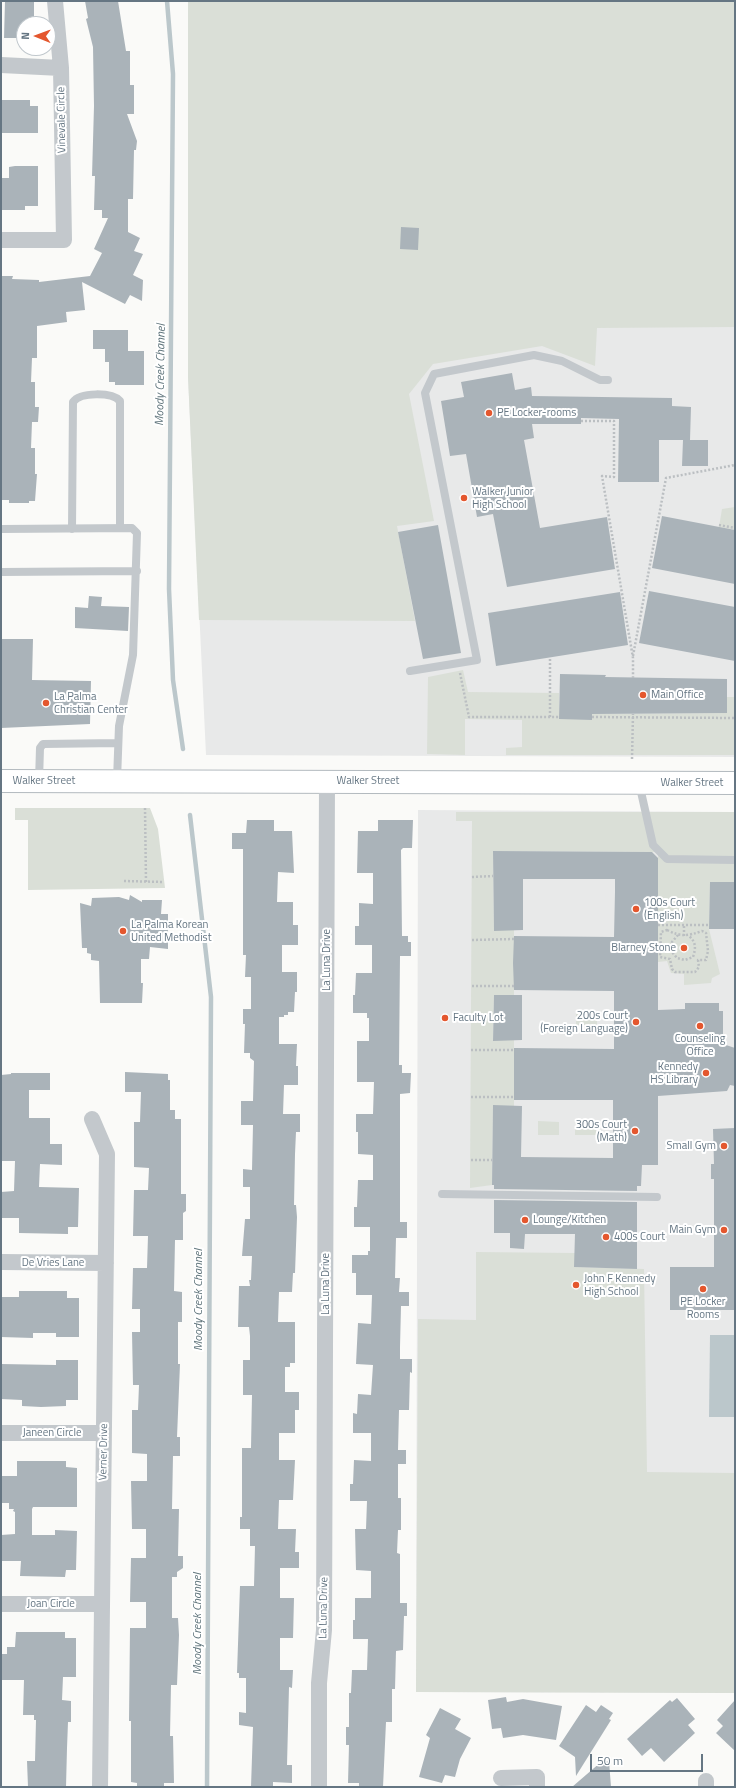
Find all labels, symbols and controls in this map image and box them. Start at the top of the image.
north arrow [16,16,56,56]
text: N [17,32,33,40]
street label: Vinevale Circle [55,87,69,153]
water label: Moody Creek Channel [153,324,169,426]
place label: PE Locker-rooms [497,406,576,420]
marker: PE Locker-rooms [484,408,494,418]
place label: Walker Junior High School [472,485,533,511]
marker: Walker Junior High School [459,493,469,503]
place label: Main Office [651,688,704,702]
place label: La Palma Christian Center [54,690,128,716]
marker: Main Office [638,690,648,700]
marker: La Palma Christian Center [41,698,51,708]
street label: Walker Street [13,774,75,788]
street label: Walker Street [337,774,399,788]
street label: Walker Street [661,776,723,790]
place label: 100s Court (English) [644,896,695,922]
marker: 100s Court (English) [631,904,641,914]
place label: La Palma Korean United Methodist [131,918,212,944]
marker: La Palma Korean United Methodist [118,926,128,936]
street label: La Luna Drive [320,929,334,991]
place label: Blarney Stone [611,941,676,955]
marker: Blarney Stone [679,943,689,953]
place label: 200s Court (Foreign Language) [540,1009,628,1035]
place label: Faculty Lot [453,1011,504,1025]
marker: Faculty Lot [440,1013,450,1023]
marker: 200s Court (Foreign Language) [631,1017,641,1027]
marker: Counseling Office [695,1021,705,1031]
place label: Counseling Office [675,1032,725,1058]
place label: Kennedy HS Library [650,1060,698,1086]
marker: Kennedy HS Library [701,1068,711,1078]
place label: 300s Court (Math) [576,1118,627,1144]
marker: 300s Court (Math) [630,1126,640,1136]
place label: Small Gym [667,1139,716,1153]
marker: Small Gym [719,1141,729,1151]
place label: Lounge/Kitchen [533,1213,606,1227]
marker: Lounge/Kitchen [520,1215,530,1225]
place label: Main Gym [669,1223,716,1237]
marker: Main Gym [719,1225,729,1235]
place label: 400s Court [614,1230,665,1244]
marker: 400s Court [601,1232,611,1242]
water label: Moody Creek Channel [192,1249,206,1351]
street label: La Luna Drive [319,1253,333,1315]
street label: De Vries Lane [22,1256,84,1270]
place label: John F Kennedy High School [584,1272,656,1298]
marker: John F Kennedy High School [571,1280,581,1290]
marker: PE Locker Rooms [698,1284,708,1294]
place label: PE Locker Rooms [680,1295,726,1321]
street label: Verner Drive [97,1423,111,1481]
street label: Janeen Circle [22,1426,82,1440]
water label: Moody Creek Channel [191,1573,205,1675]
street label: La Luna Drive [317,1577,331,1639]
street label: Joan Circle [27,1597,75,1611]
scale bar [592,1746,705,1772]
text: 50 m [597,1751,623,1770]

